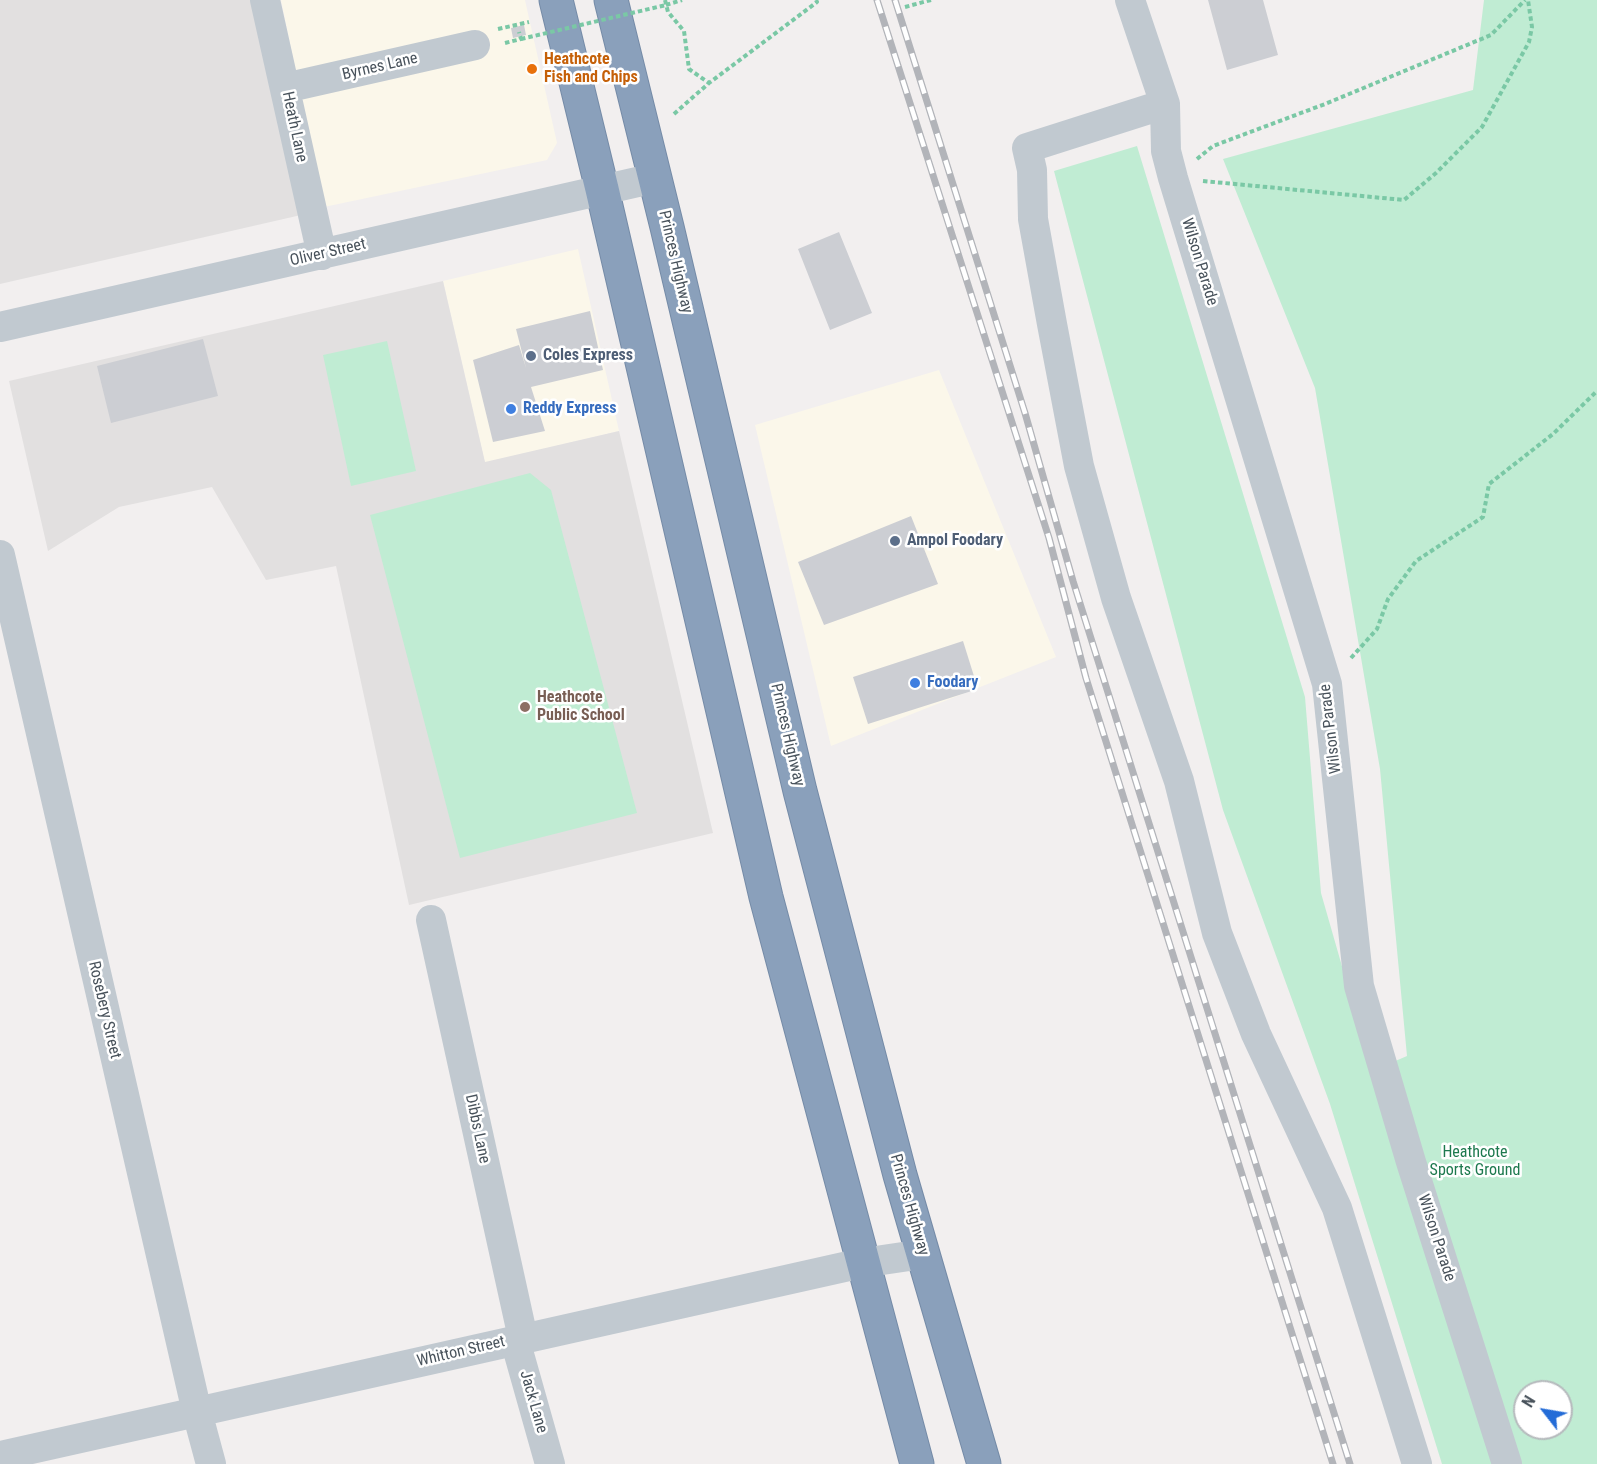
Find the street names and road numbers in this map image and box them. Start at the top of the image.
street label: Byrnes Lane [340,49,420,85]
street label: Heath Lane [277,90,311,164]
street label: Princes Highway [654,209,696,315]
street label: Wilson Parade [1177,216,1221,308]
street label: Oliver Street [288,235,368,271]
street label: Princes Highway [766,682,808,788]
street label: Wilson Parade [1316,683,1346,775]
street label: Rosebery Street [83,959,125,1061]
street label: Dibbs Lane [460,1093,494,1165]
street label: Princes Highway [885,1152,933,1258]
street label: Wilson Parade [1413,1192,1459,1284]
street label: Whitton Street [415,1333,507,1371]
street label: Jack Lane [515,1368,551,1436]

